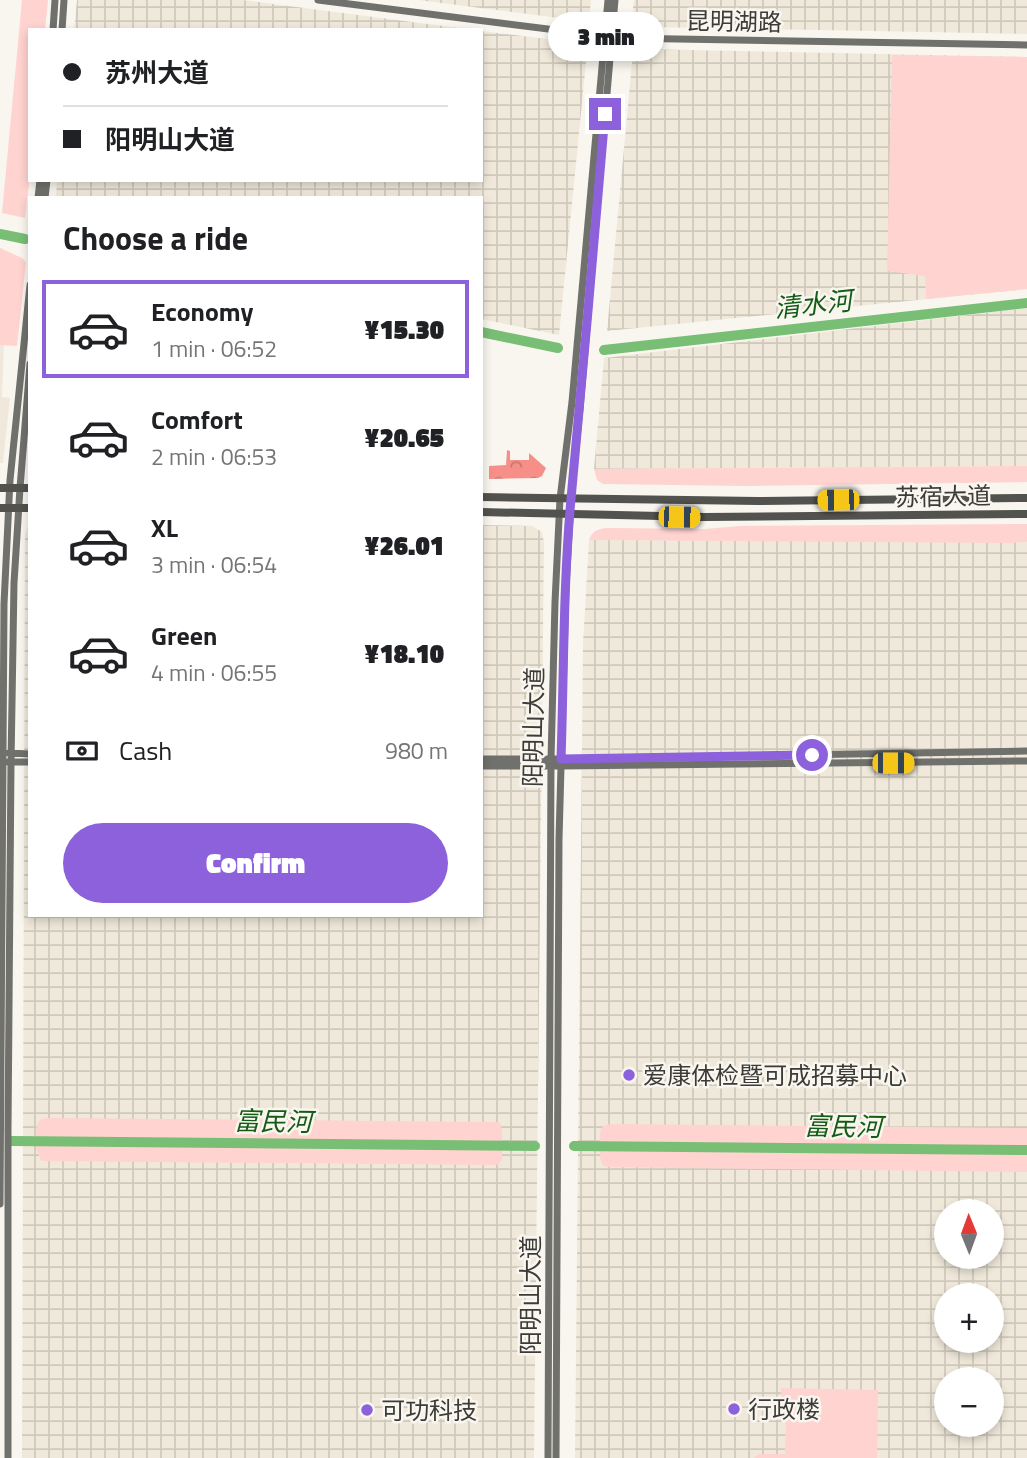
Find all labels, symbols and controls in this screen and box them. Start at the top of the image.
street label: 昆明湖路 [686,2,782,40]
callout: 3 min [547,12,663,61]
text: 3 min [577,19,635,54]
text: 苏州大道 [105,53,209,92]
route end [589,98,621,130]
text: 阳明山大道 [105,120,235,159]
text: Choose a ride [63,214,248,262]
water label: 清水河 [772,280,859,327]
text: Economy [151,292,253,331]
icon: car [67,298,130,361]
text: ¥15.30 [364,310,444,349]
text: 1 min · 06:52 [151,331,277,366]
text: Comfort [151,400,243,439]
icon: car [67,406,130,469]
text: ¥20.65 [364,418,444,457]
text: 2 min · 06:53 [151,439,277,474]
street label: 苏宿大道 [895,477,991,515]
car [817,489,860,511]
car [658,506,701,528]
text: XL [151,508,178,547]
icon: car [67,514,130,577]
text: ¥26.01 [364,526,444,565]
text: 3 min · 06:54 [151,547,277,582]
text: Green [151,616,217,655]
icon: car [67,622,130,685]
text: ¥18.10 [364,634,444,673]
text: 4 min · 06:55 [151,655,277,690]
street label: 阳明山大道 [514,667,552,787]
text: Cash [119,731,172,770]
icon: cash [63,732,101,770]
text: 980 m [385,733,448,768]
route start [796,739,828,771]
car [873,753,915,774]
button: Confirm [63,823,448,903]
place label: 爱康体检暨可成招募中心 [643,1057,907,1093]
marker: 爱康体检暨可成招募中心 [621,1067,637,1083]
water label: 富民河 [234,1101,317,1141]
water label: 富民河 [804,1106,887,1146]
north arrow [934,1199,1004,1269]
map controls [934,1199,1004,1437]
street label: 阳明山大道 [512,1235,548,1355]
button: + [934,1283,1004,1353]
button: − [934,1367,1004,1437]
place label: 行政楼 [748,1391,820,1427]
place label: 可功科技 [381,1392,477,1428]
marker: 行政楼 [726,1401,742,1417]
marker: 可功科技 [359,1402,375,1418]

